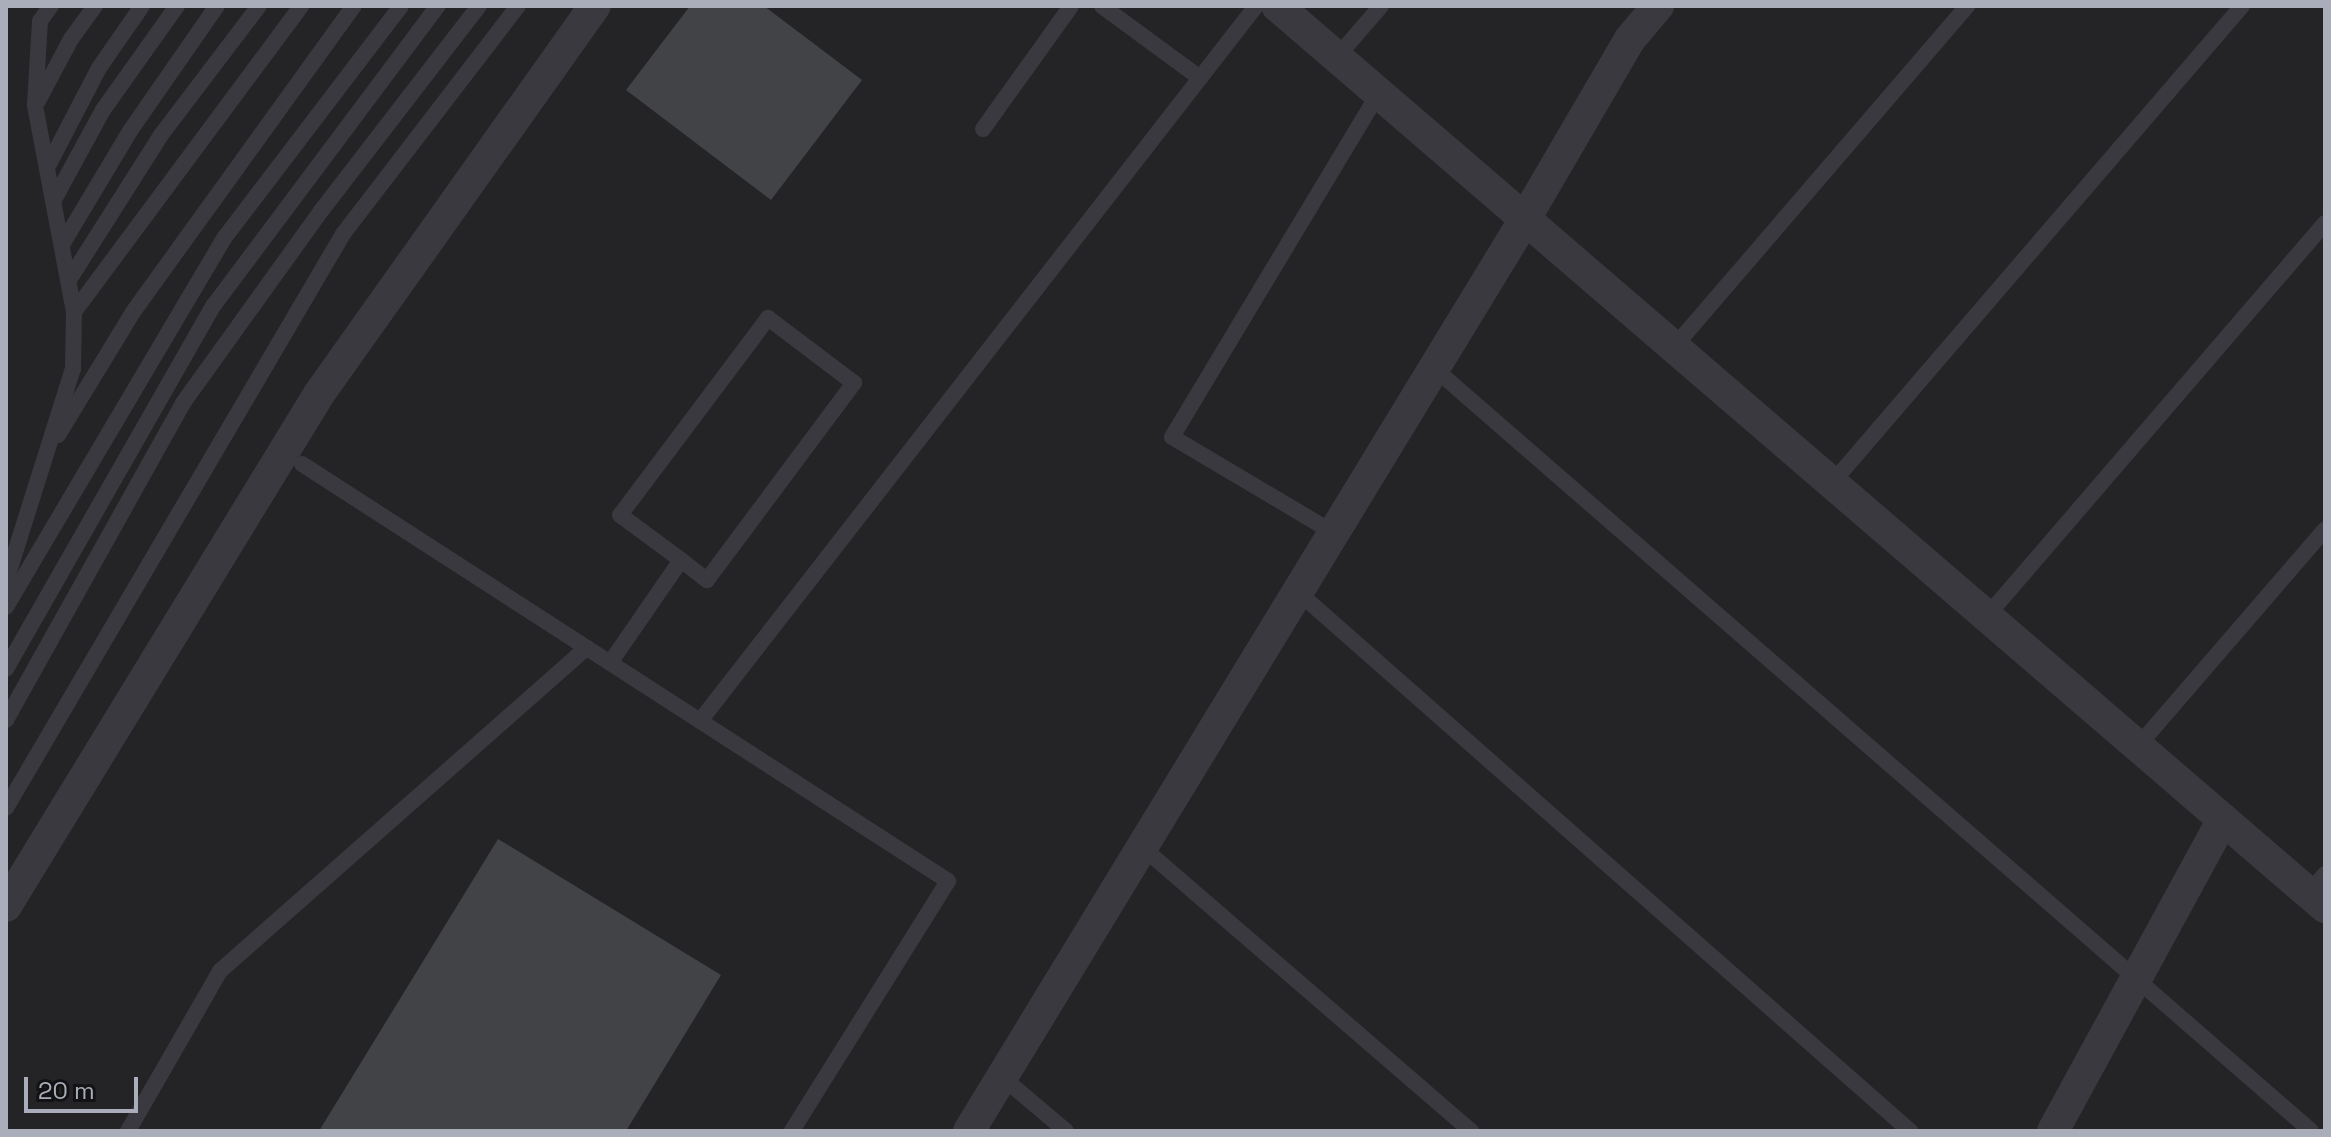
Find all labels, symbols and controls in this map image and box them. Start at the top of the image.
scale bar [28,1061,142,1111]
text: 20 m [38,1075,95,1106]

